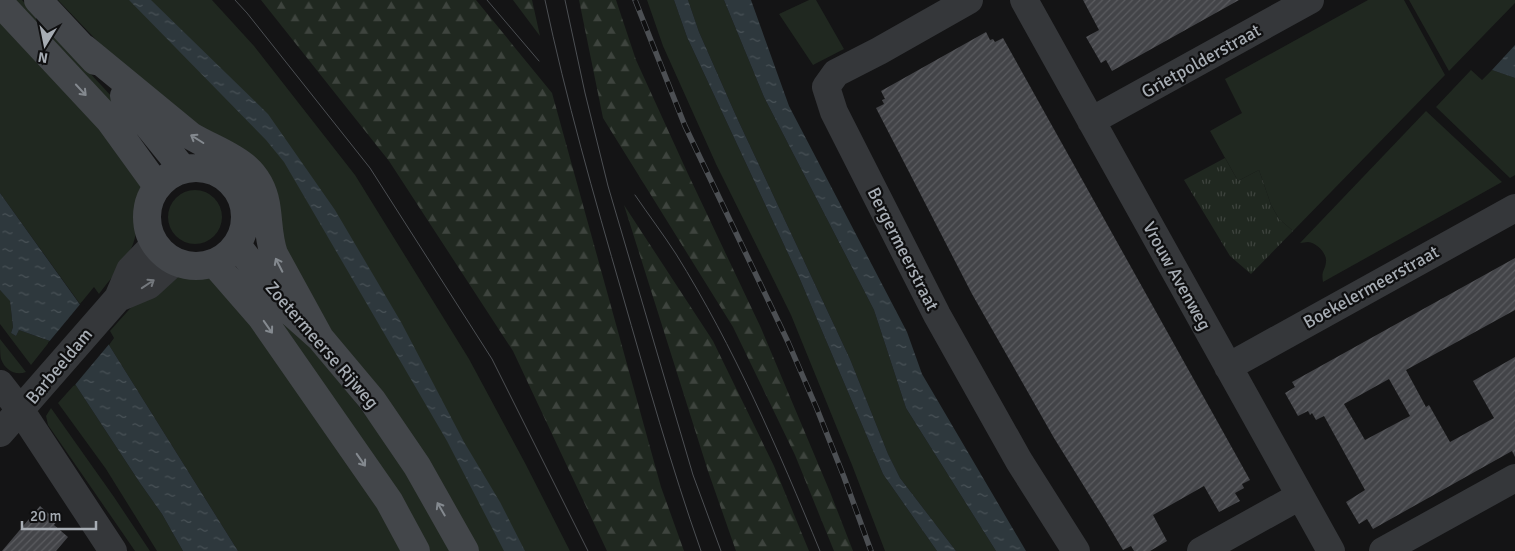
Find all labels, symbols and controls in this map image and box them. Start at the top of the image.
street label: Grietpolderstraat [1138,19,1264,103]
north arrow [20,20,70,70]
text: N [37,48,49,67]
one-way arrow [75,83,87,96]
one-way arrow [190,134,204,144]
street label: Bergermeerstraat [862,184,944,314]
street label: Vrouw Avenweg [1138,218,1216,334]
street label: Boekelermeerstraat [1299,241,1443,333]
one-way arrow [274,257,284,272]
street label: Zoetermeerse Rijweg [261,277,383,413]
one-way arrow [141,278,155,288]
one-way arrow [263,320,273,334]
street label: Barbeeldam [21,324,97,408]
one-way arrow [356,453,366,467]
scale bar [22,498,96,530]
one-way arrow [436,501,446,516]
text: 20 m [30,507,61,525]

